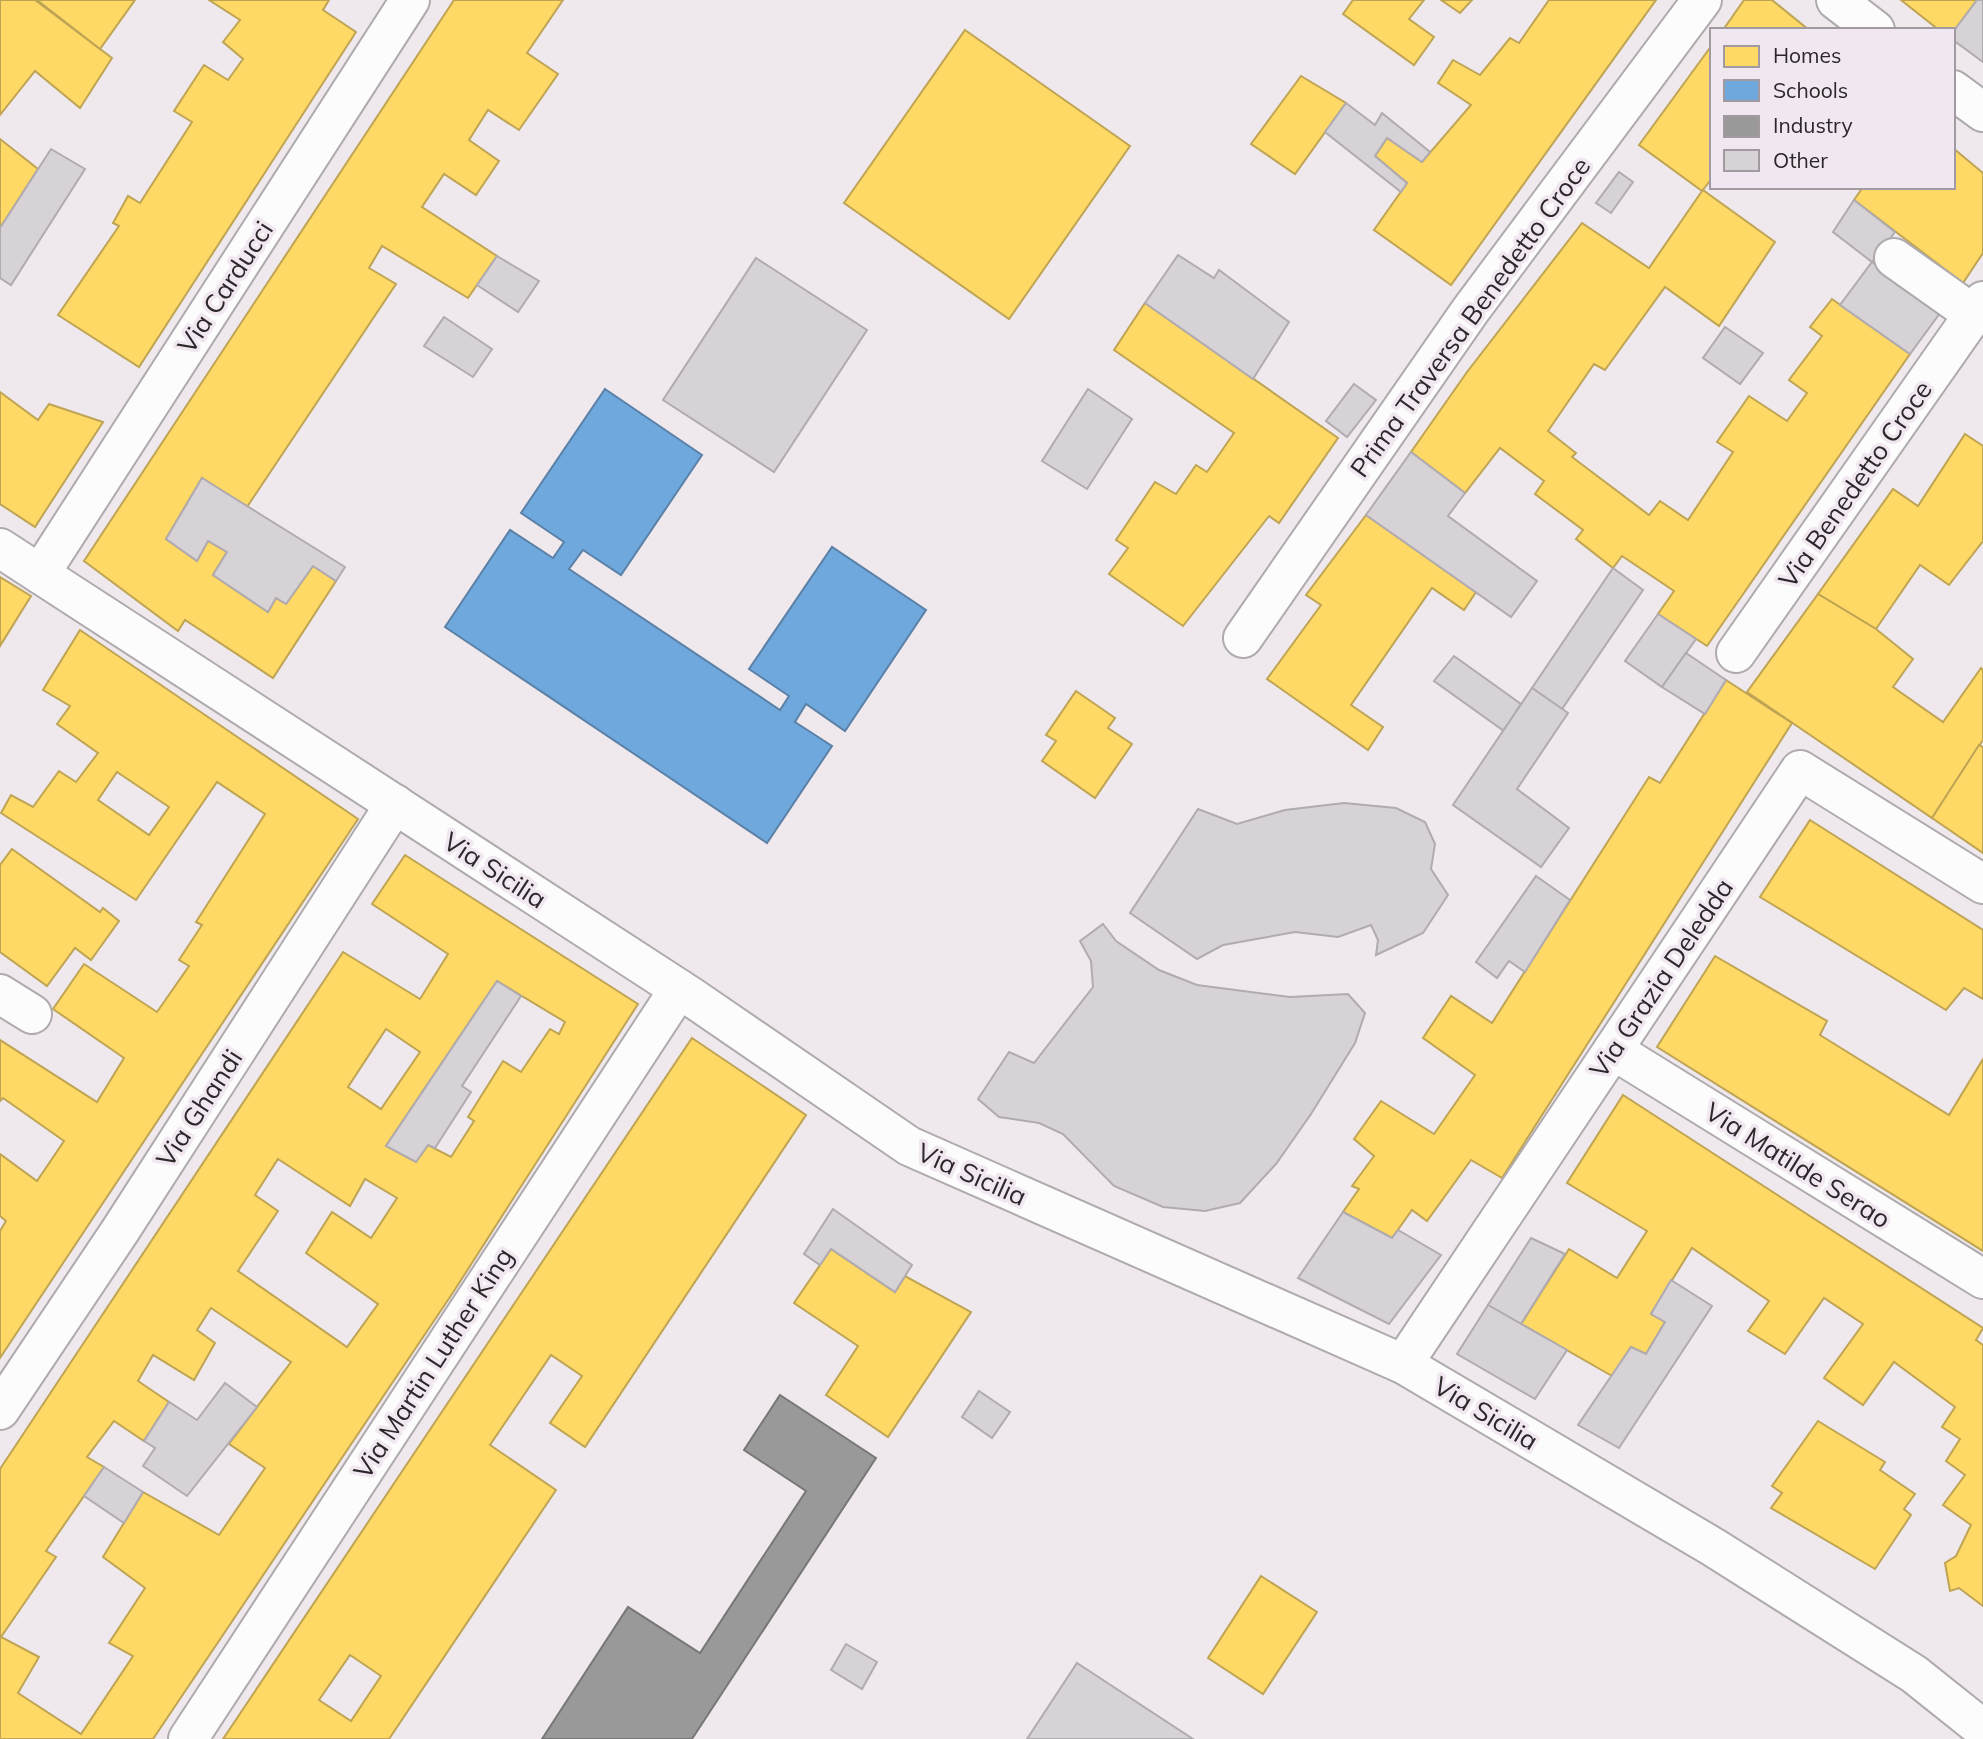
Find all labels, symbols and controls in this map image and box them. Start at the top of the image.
legend [1710,28,1955,189]
text: Homes [1773,42,1841,68]
text: Schools [1773,77,1848,103]
text: Industry [1773,112,1853,138]
text: Other [1773,147,1828,173]
street label: Prima Traversa Benedetto Croce [1343,151,1597,483]
street label: Via Carducci [170,215,280,359]
street label: Via Benedetto Croce [1771,374,1939,594]
street label: Via Sicilia [437,825,553,915]
street label: Via Grazia Deledda [1582,872,1740,1084]
street label: Via Ghandi [149,1043,249,1173]
street label: Via Matilde Serao [1699,1095,1897,1235]
street label: Via Sicilia [912,1135,1032,1213]
street label: Via Martin Luther King [346,1241,520,1485]
street label: Via Sicilia [1428,1369,1544,1457]

